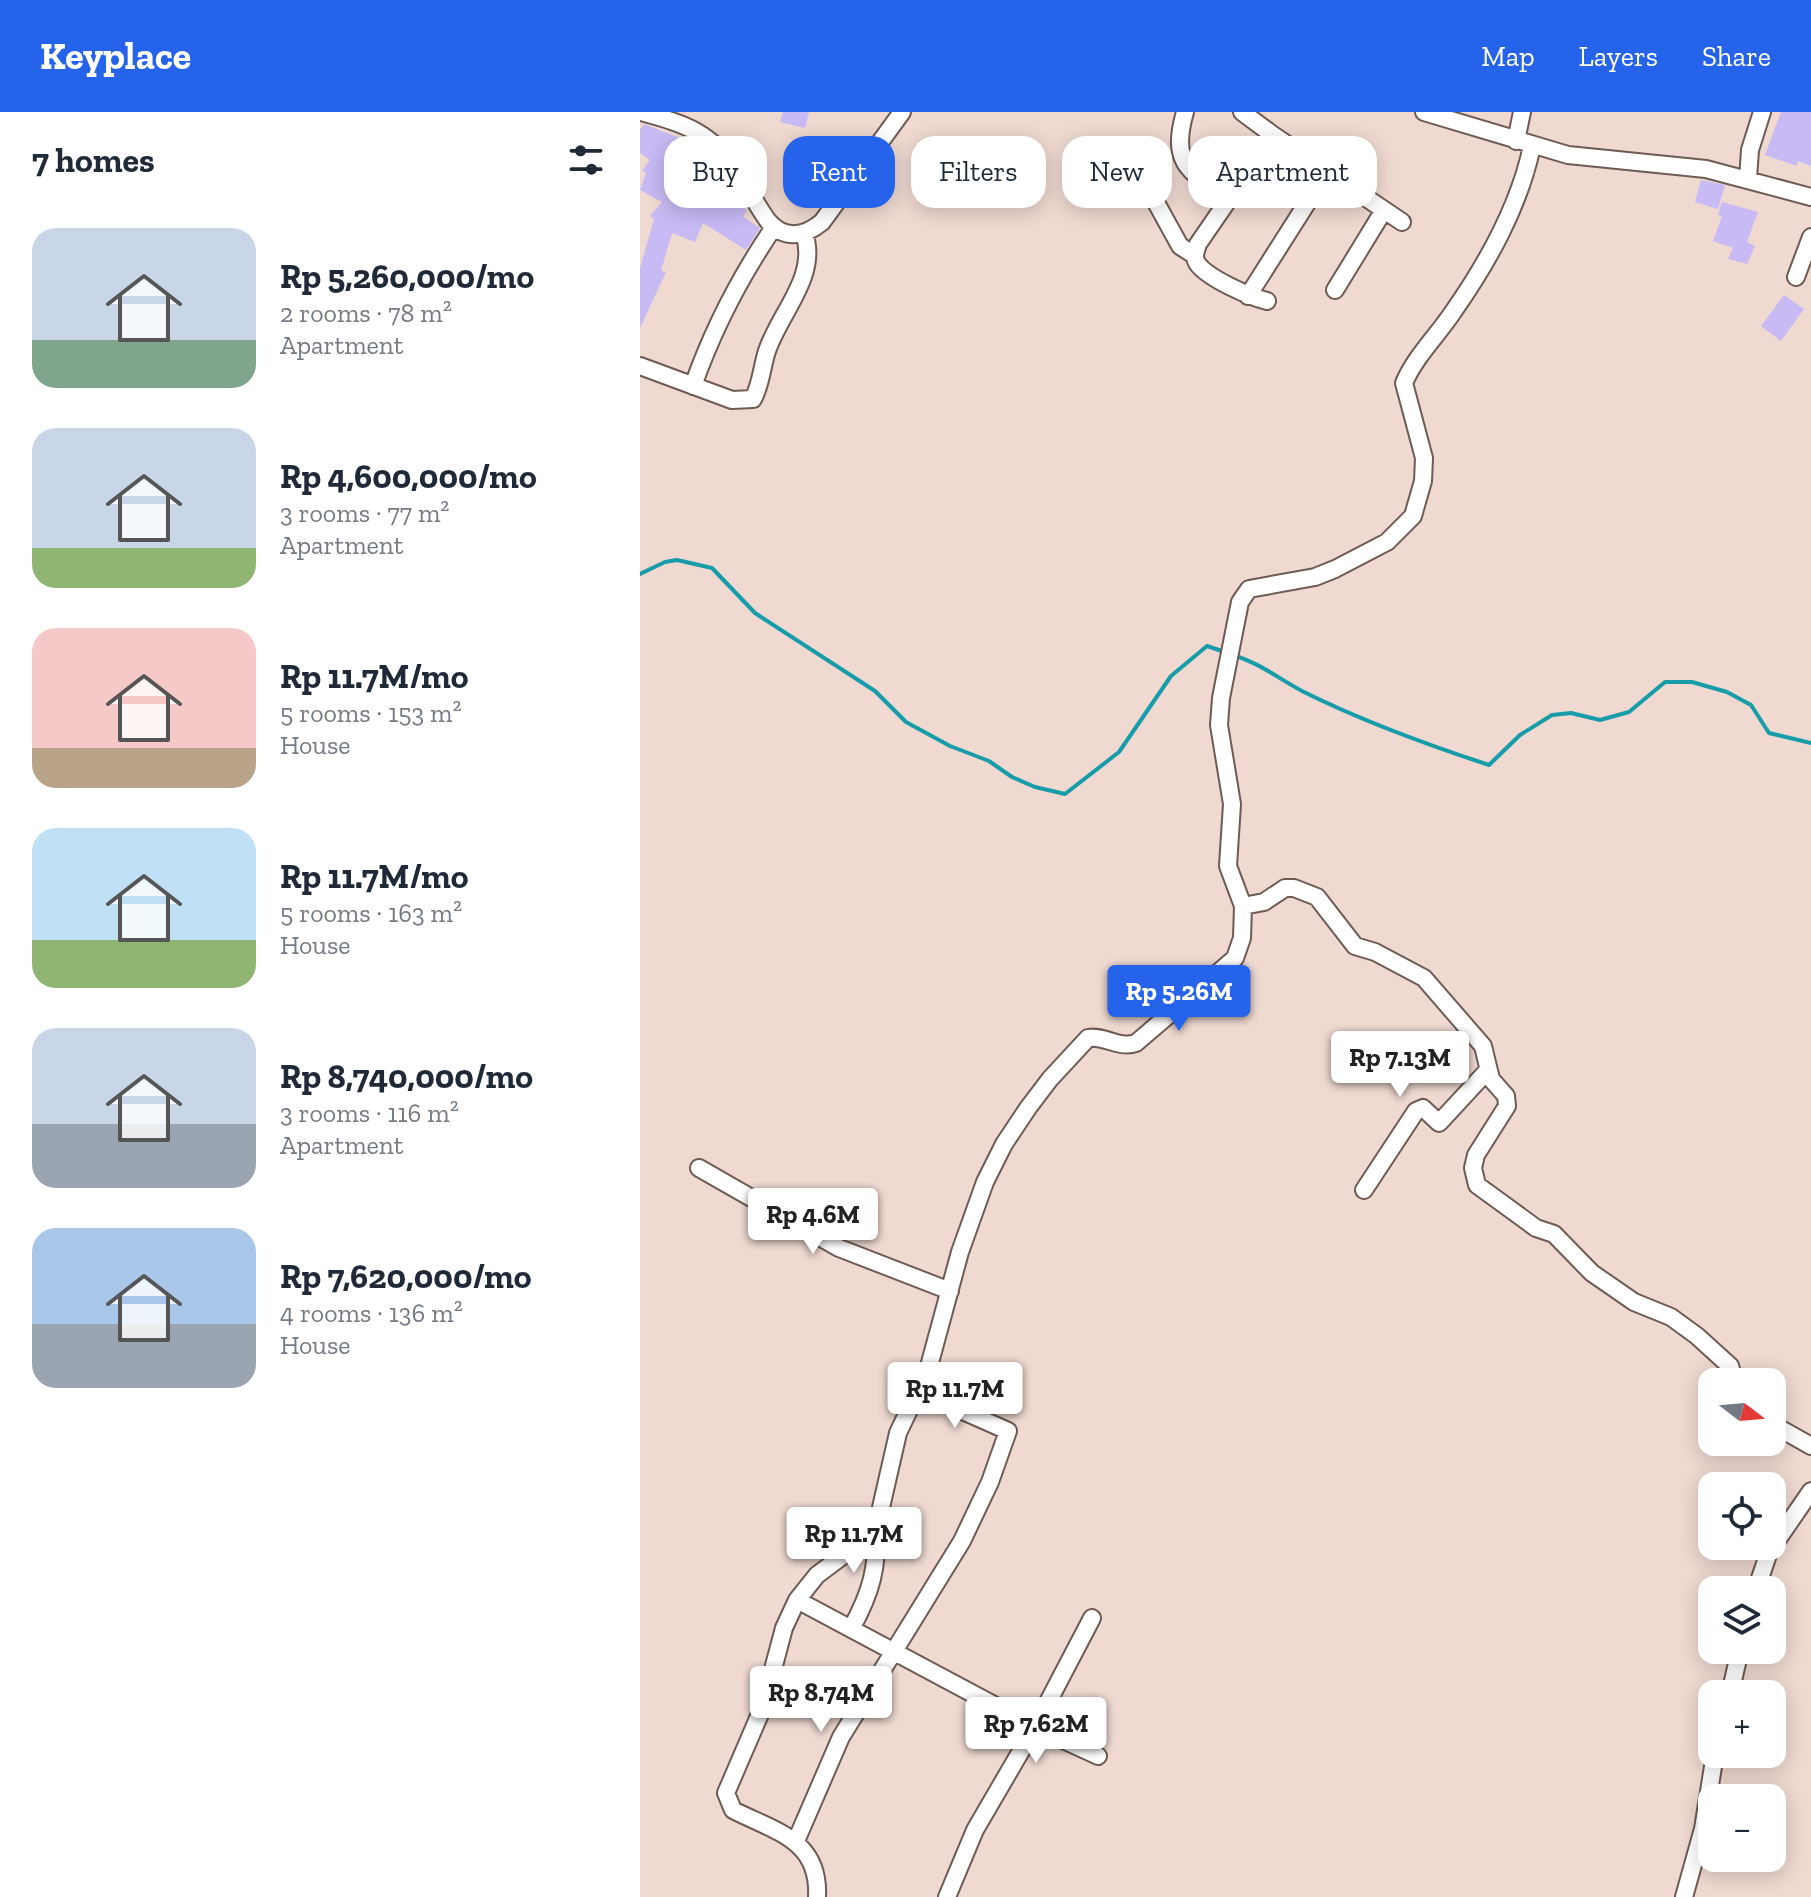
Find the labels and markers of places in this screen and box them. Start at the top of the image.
pin: Rp 5.26M [1096,965,1262,1033]
pin: Rp 7.13M [1317,1031,1483,1099]
pin: Rp 4.6M [739,1188,887,1256]
pin: Rp 11.7M [872,1362,1038,1430]
pin: Rp 11.7M [771,1507,937,1575]
pin: Rp 8.74M [738,1666,904,1734]
pin: Rp 7.62M [953,1697,1119,1765]

